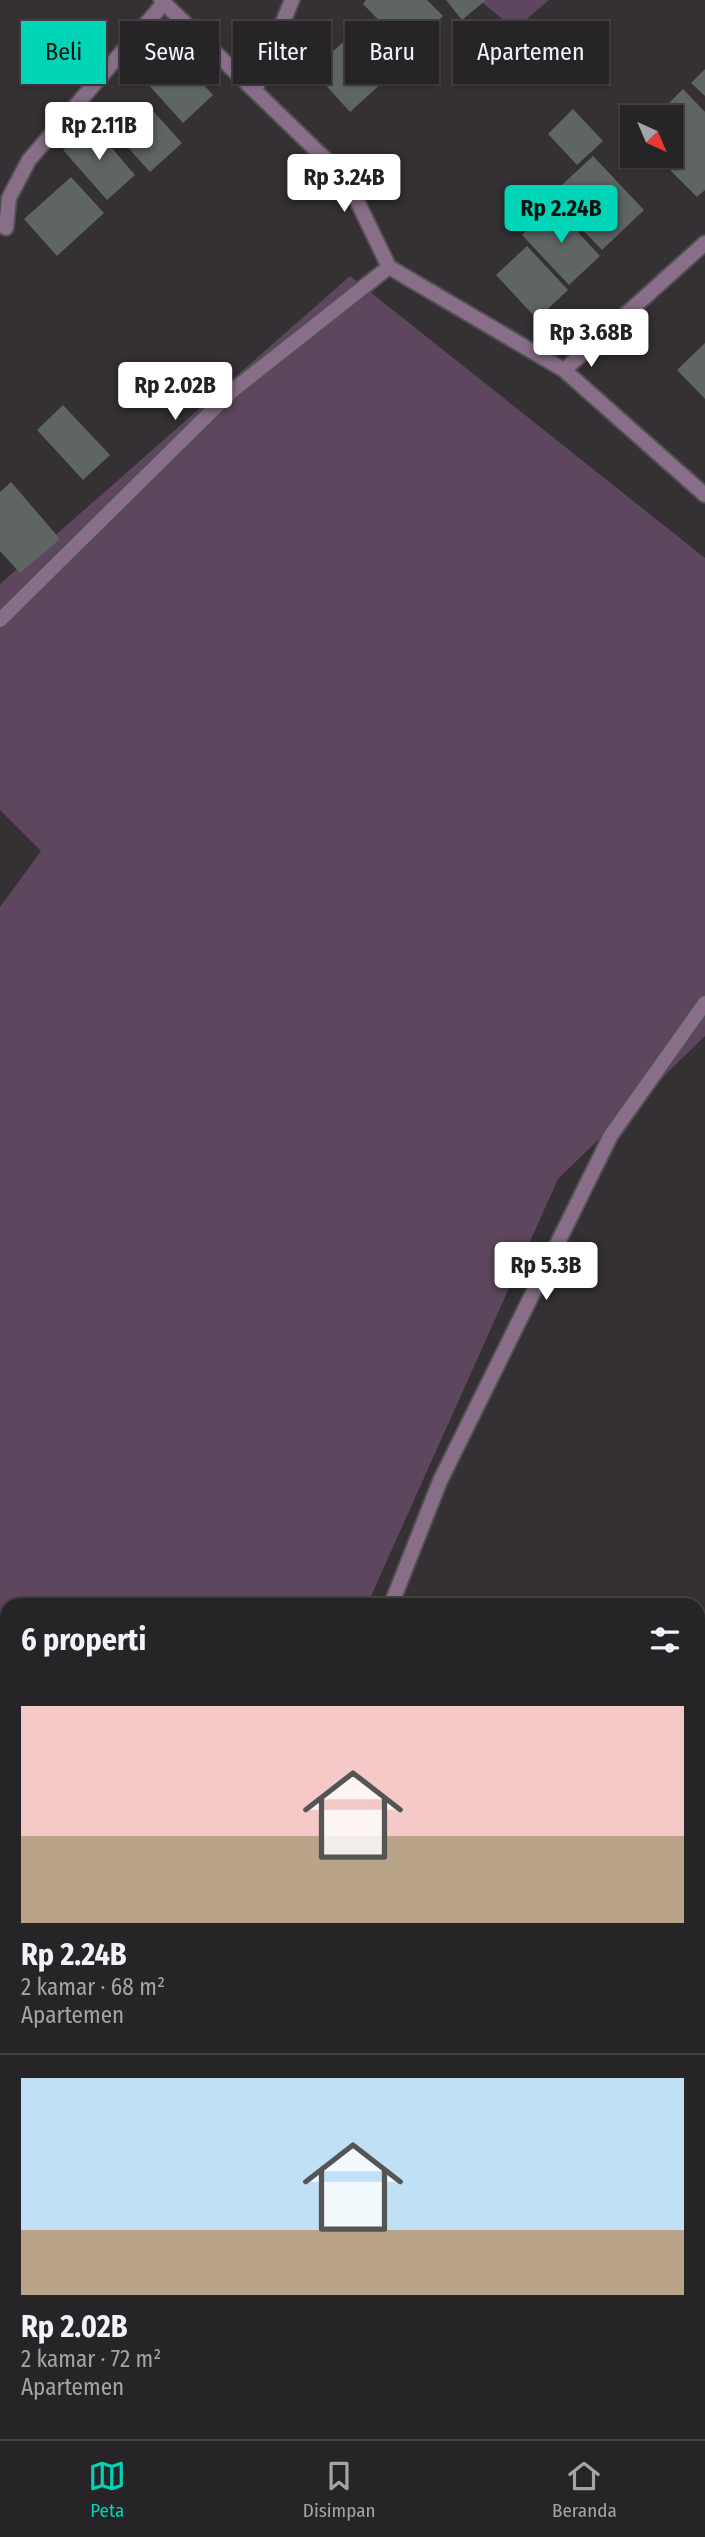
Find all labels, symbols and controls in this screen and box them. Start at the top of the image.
chip: Beli [21,21,106,84]
chip: Sewa [120,21,219,84]
chip: Filter [233,21,331,84]
chip: Baru [345,21,439,84]
chip: Apartemen [453,21,609,84]
pin: Rp 2.11B [27,102,171,162]
north arrow [620,105,682,168]
map controls [620,105,683,168]
text: Rp 2.11B [61,111,137,139]
pin: Rp 3.24B [272,154,416,214]
text: Rp 3.24B [303,163,385,191]
pin: Rp 2.24B [489,186,633,245]
text: Rp 2.24B [521,194,601,222]
pin: Rp 3.68B [519,310,663,369]
text: Rp 3.68B [549,318,633,346]
pin: Rp 2.02B [103,362,247,422]
text: Rp 2.02B [134,371,216,399]
pin: Rp 5.3B [481,1242,611,1302]
text: Rp 5.3B [511,1251,581,1279]
icon: filters [646,1621,684,1659]
text: 6 properti [21,1622,146,1658]
icon: home [290,1752,416,1878]
text: Rp 2.24B [21,1937,127,1973]
text: 2 kamar · 68 m² [21,1973,165,2001]
text: Apartemen [21,2001,124,2029]
icon: home [290,2124,416,2250]
text: Rp 2.02B [21,2309,128,2345]
text: 2 kamar · 72 m² [21,2345,161,2373]
text: Apartemen [21,2373,124,2401]
tab: Peta [88,2457,126,2522]
tab: Disimpan [303,2457,375,2522]
tab: Beranda [552,2457,617,2522]

